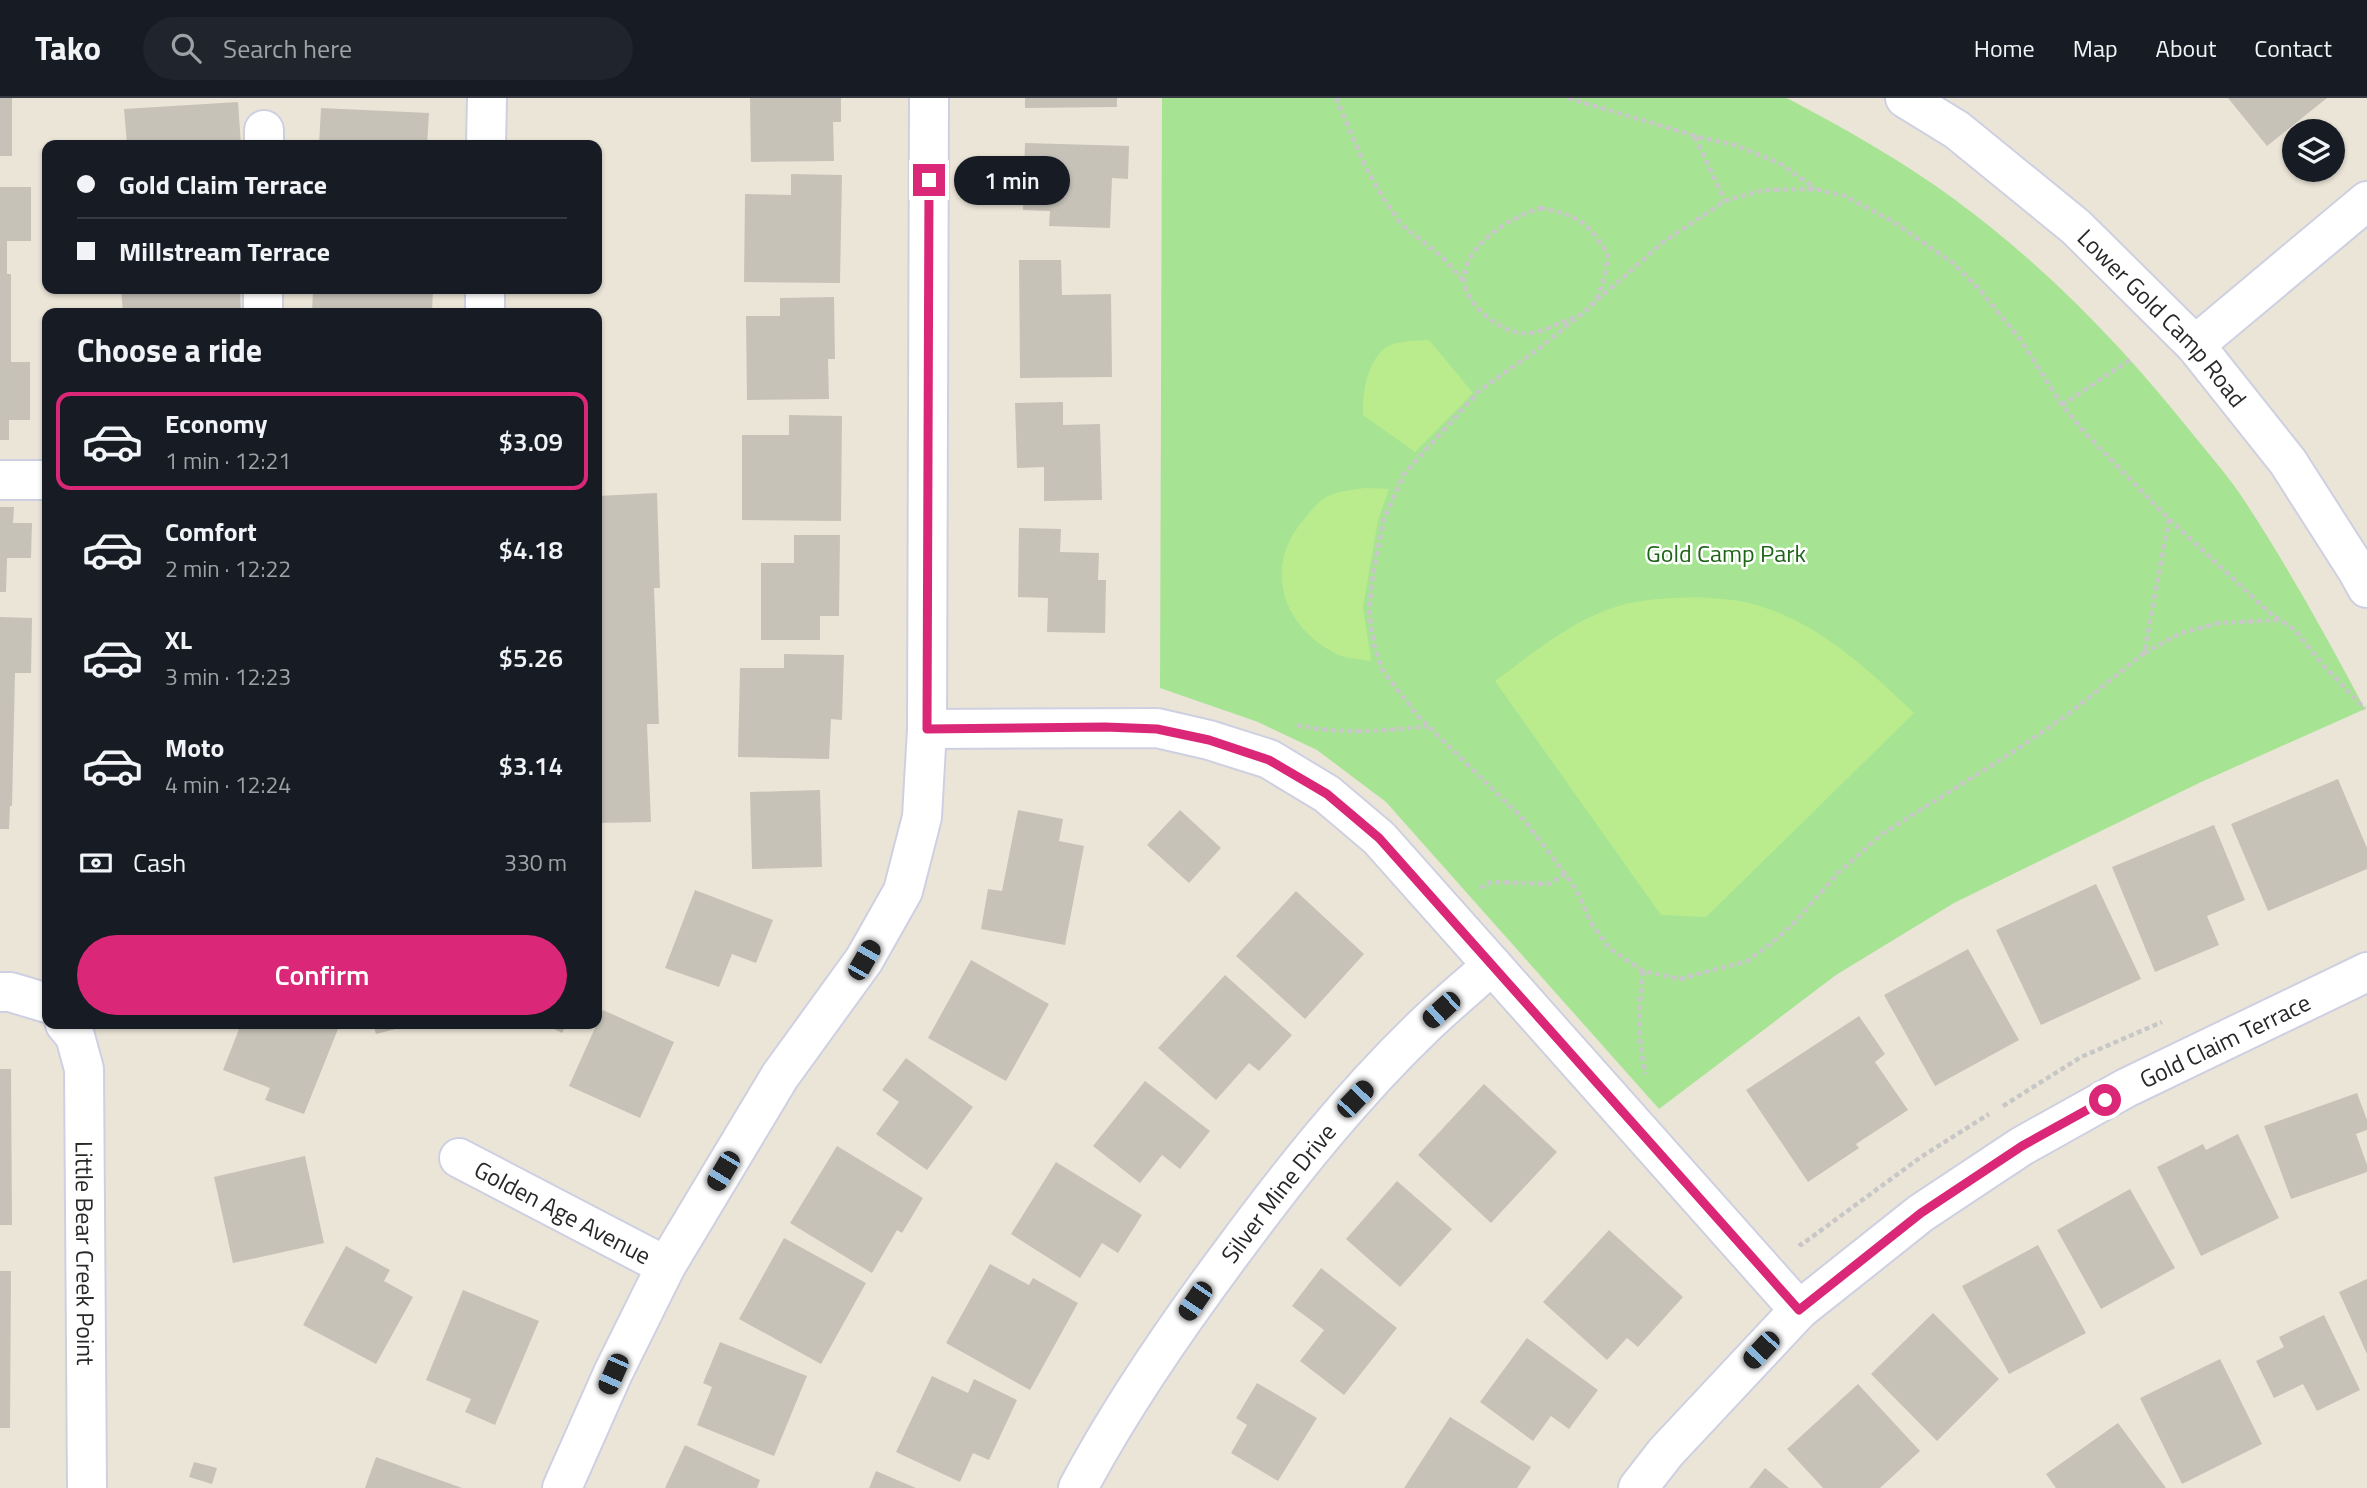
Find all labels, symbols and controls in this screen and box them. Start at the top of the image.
search box [143,17,633,80]
text: Tako [35,23,101,73]
icon: search [167,29,205,67]
text: Search here [223,29,352,68]
text: Home [1974,30,2035,66]
text: Map [2073,30,2118,66]
text: About [2156,30,2216,66]
text: Contact [2254,30,2332,66]
map controls [2282,119,2345,182]
button: layers [2282,119,2345,182]
callout: 1 min [954,155,1069,204]
text: 1 min [984,163,1040,198]
route end [913,164,945,196]
text: Gold Claim Terrace [119,165,327,204]
street label: Lower Gold Camp Road [2069,220,2256,415]
text: Millstream Terrace [119,232,330,271]
text: Choose a ride [77,326,262,374]
text: Economy [165,404,267,443]
icon: car [81,410,144,473]
text: $3.09 [499,422,563,461]
text: 1 min · 12:21 [165,443,291,478]
text: Comfort [165,512,257,551]
icon: car [81,518,144,581]
text: $4.18 [499,530,563,569]
park label: Gold Camp Park [1646,535,1806,571]
text: 2 min · 12:22 [165,551,291,586]
text: XL [165,620,192,659]
icon: car [81,626,144,689]
text: $5.26 [499,638,563,677]
text: 3 min · 12:23 [165,659,291,694]
text: Moto [165,728,224,767]
icon: car [81,734,144,797]
text: $3.14 [499,746,563,785]
text: 4 min · 12:24 [165,767,291,802]
text: Cash [133,843,186,882]
icon: cash [77,844,115,882]
text: 330 m [504,845,567,880]
button: Confirm [77,935,567,1015]
car [845,937,884,983]
street label: Gold Claim Terrace [2133,984,2316,1097]
car [1419,988,1464,1032]
car [1333,1077,1378,1121]
route start [2089,1084,2121,1116]
street label: Silver Mine Drive [1212,1115,1344,1270]
street label: Little Bear Creek Point [67,1141,104,1366]
car [704,1148,743,1194]
street label: Golden Age Avenue [468,1151,657,1273]
car [1175,1278,1216,1324]
car [1739,1327,1784,1373]
car [595,1351,632,1397]

